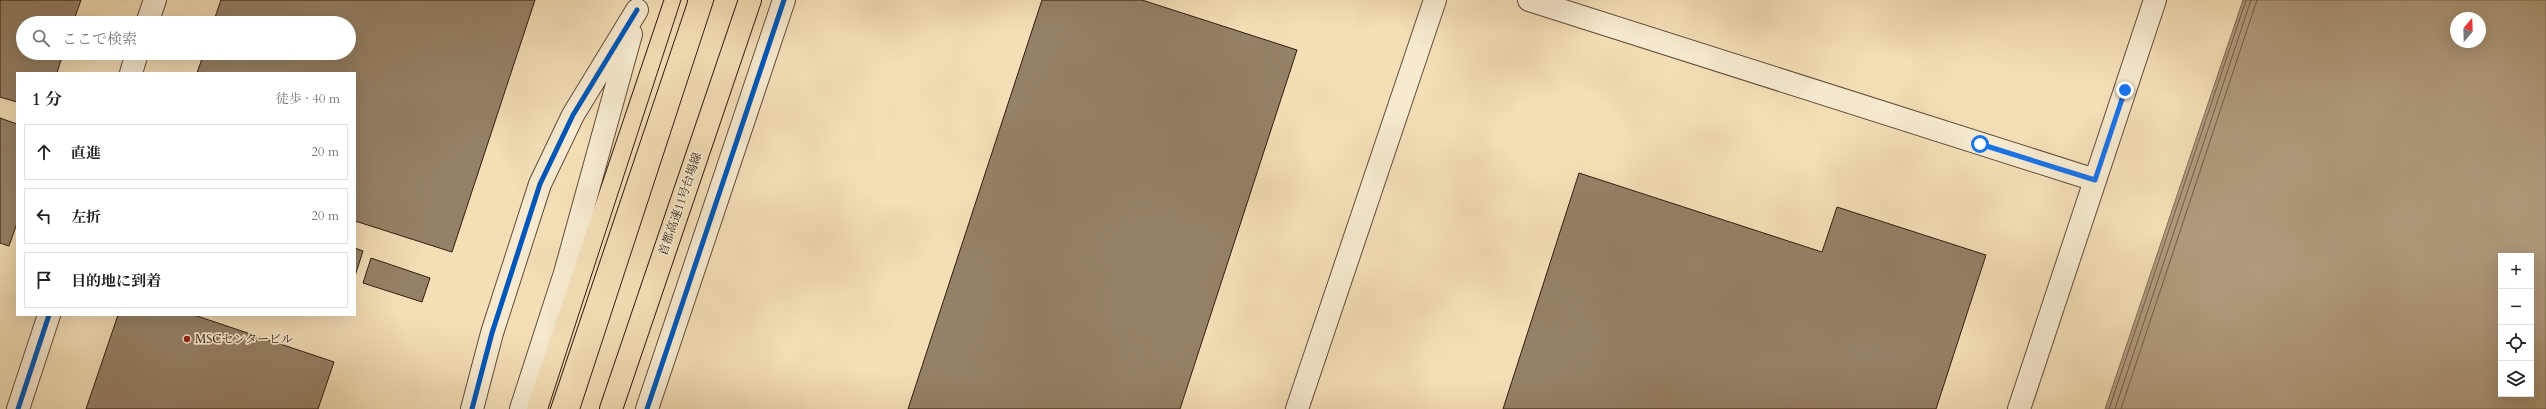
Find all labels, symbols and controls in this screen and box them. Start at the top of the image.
north arrow [2450,12,2486,48]
search box [16,16,356,60]
icon: search [30,27,52,49]
text: ここで検索 [62,29,137,49]
route end [2116,81,2134,99]
text: 1 分 [32,88,62,111]
text: 徒歩 · 40 m [276,90,340,108]
route start [1971,135,1989,153]
icon: ahead [33,141,55,163]
text: 直進 [71,143,101,163]
text: 20 m [311,143,339,161]
street label: 首都高速11号台場線 [655,150,705,258]
icon: left [33,205,55,227]
text: 左折 [71,207,101,227]
text: 20 m [311,207,339,225]
map controls [2498,253,2534,397]
button: + [2498,253,2534,289]
icon: arrive [33,269,55,291]
text: 目的地に到着 [71,271,161,291]
button: − [2498,289,2534,325]
button: locate [2498,325,2534,361]
place label: MSCセンタービル [195,331,293,347]
marker: MSCセンタービル [182,334,192,344]
button: layers [2498,361,2534,397]

